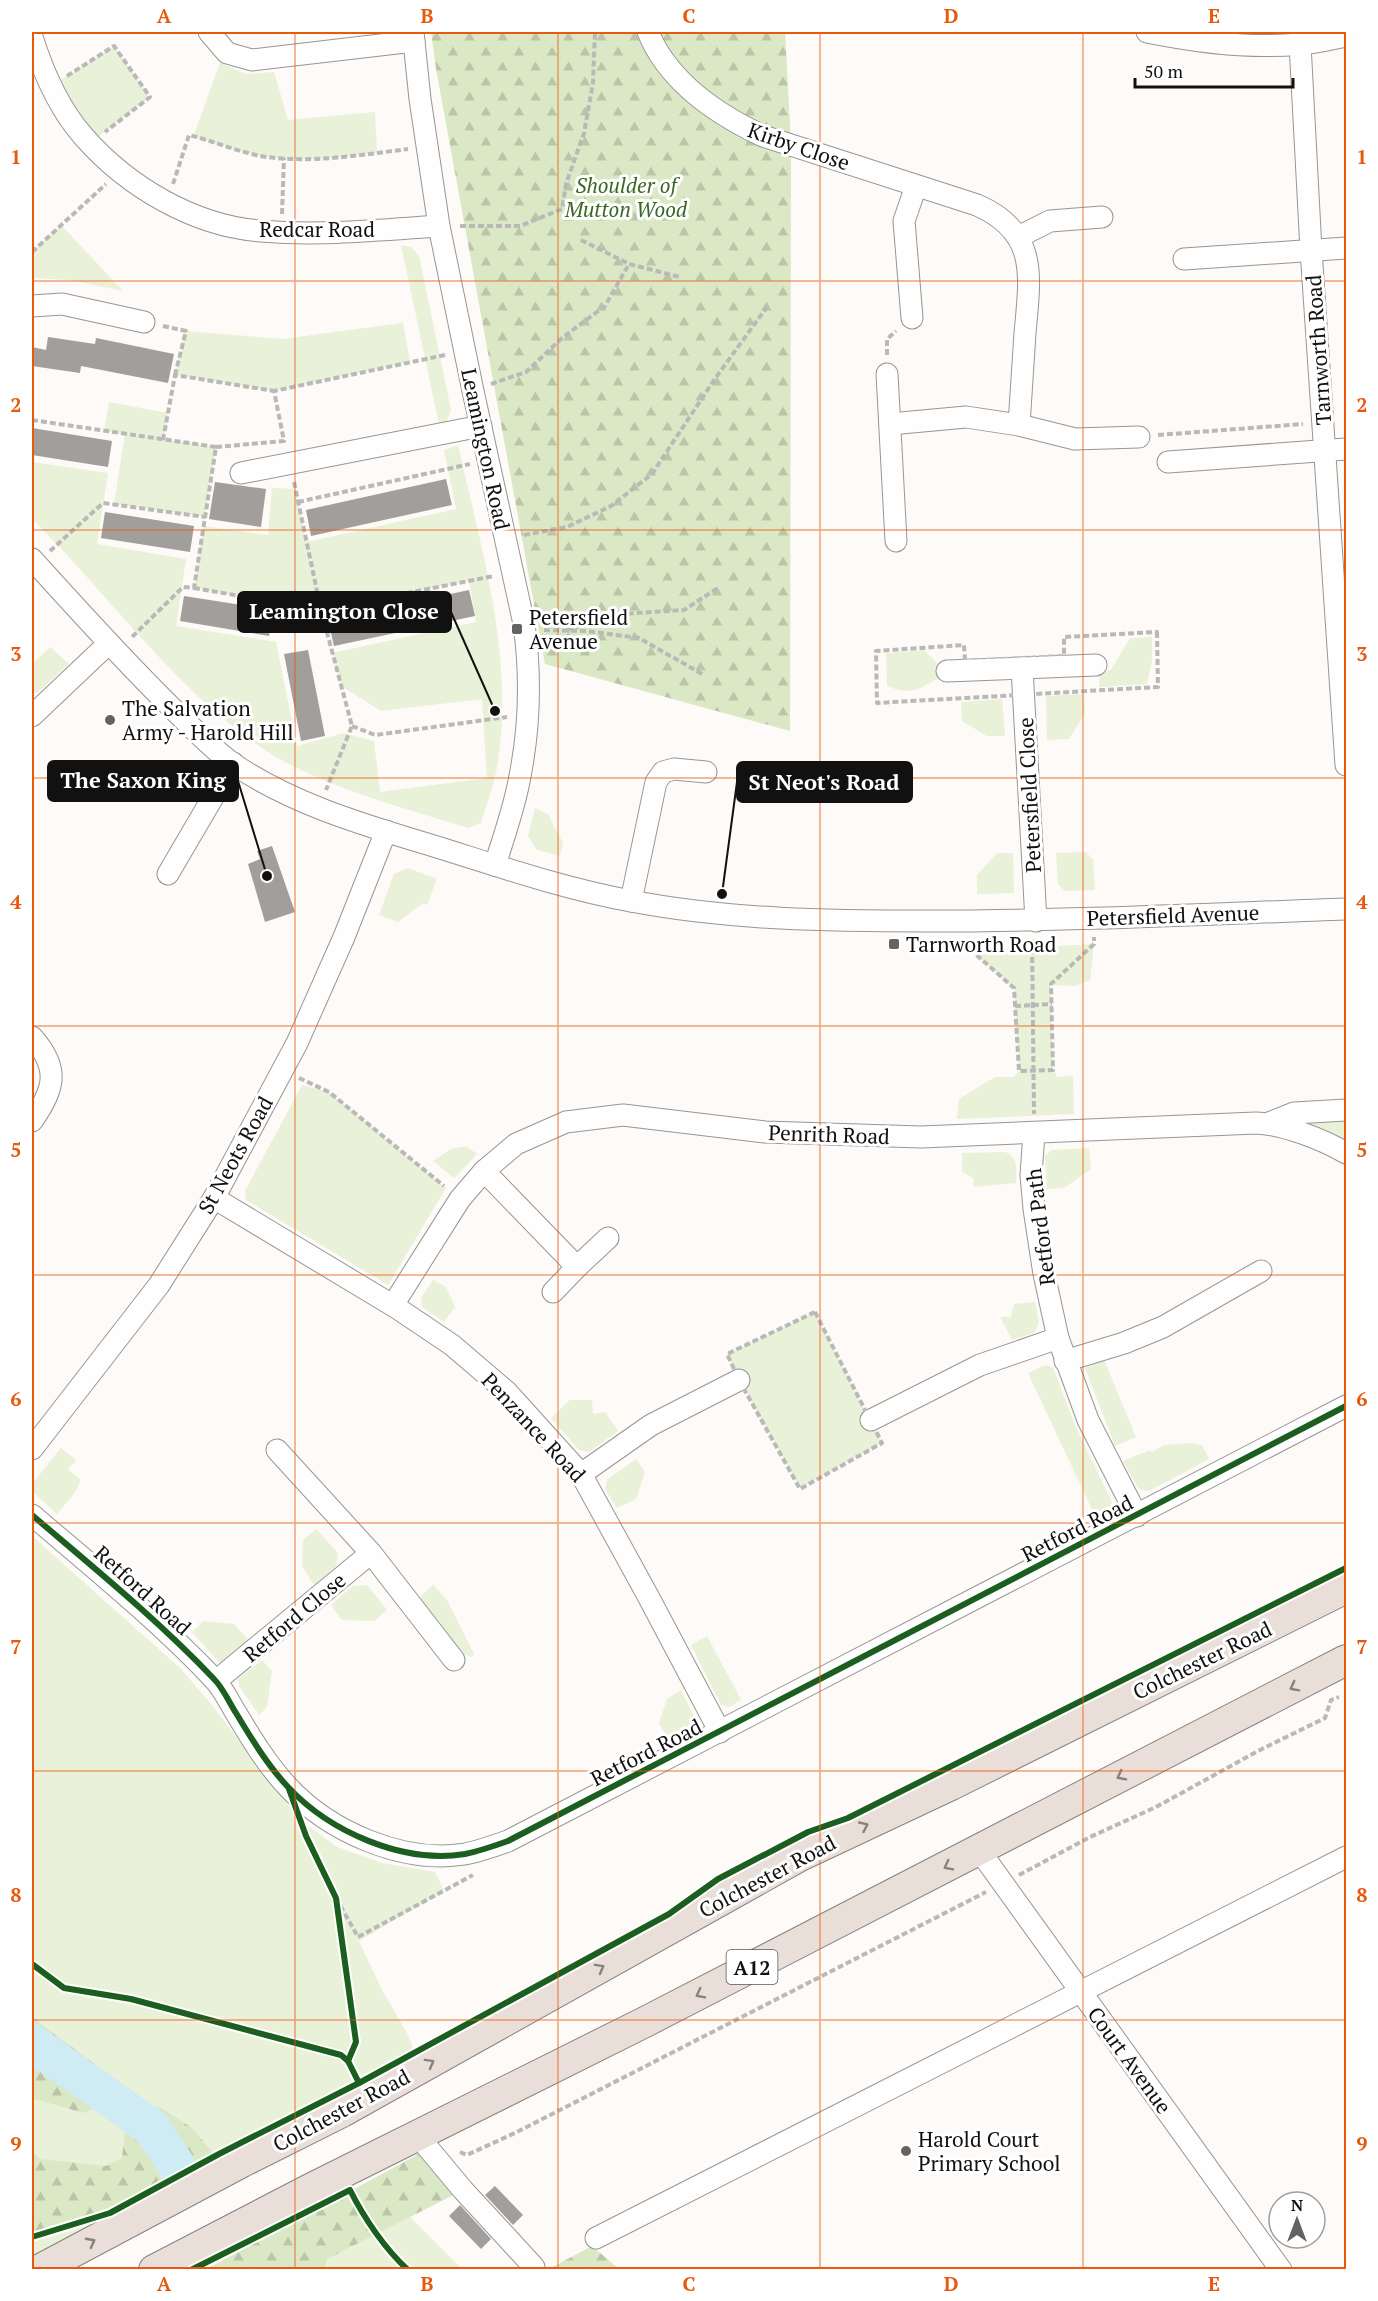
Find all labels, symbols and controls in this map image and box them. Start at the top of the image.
text: A [157,2,172,29]
text: B [421,2,434,29]
text: C [682,2,696,29]
text: D [944,2,958,29]
text: E [1208,2,1220,29]
scale bar [1135,51,1292,89]
text: 50 m [1144,59,1184,83]
street label: Kirby Close [744,116,854,176]
text: 1 [10,143,22,170]
text: 1 [1356,143,1368,170]
park label: Shoulder of Mutton Wood [564,171,688,223]
street label: Redcar Road [259,215,375,243]
street label: Tarnworth Road [1299,274,1337,426]
street label: Leamington Road [455,366,517,533]
text: 2 [10,391,22,418]
text: 2 [1356,391,1368,418]
callout: Leamington Close [238,592,451,632]
text: Leamington Close [249,596,439,625]
place label: Petersfield Avenue [529,603,628,655]
marker: Petersfield Avenue [510,622,524,636]
text: 3 [10,640,22,667]
text: 3 [1356,640,1368,667]
place label: The Salvation Army - Harold Hill [122,694,294,746]
marker: The Salvation Army - Harold Hill [103,713,117,727]
street label: Petersfield Close [1011,717,1047,873]
callout: The Saxon King [48,761,238,801]
callout: St Neot's Road [737,762,912,802]
text: The Saxon King [60,765,226,794]
text: St Neot's Road [748,767,900,796]
text: 4 [10,888,22,915]
text: 4 [1356,888,1368,915]
street label: Petersfield Avenue [1086,898,1260,932]
place label: Tarnworth Road [906,930,1057,958]
marker: Tarnworth Road [887,937,901,951]
street label: St Neots Road [191,1091,279,1219]
street label: Penrith Road [768,1118,890,1150]
text: 5 [10,1136,22,1163]
text: 5 [1356,1136,1368,1163]
street label: Retford Path [1019,1167,1061,1287]
street label: Penzance Road [476,1366,592,1488]
text: 6 [10,1385,22,1412]
text: 6 [1356,1385,1368,1412]
street label: Retford Road [1017,1488,1138,1568]
street label: Retford Road [89,1539,198,1641]
street label: Retford Close [237,1566,351,1668]
street label: Colchester Road [1128,1614,1276,1706]
text: 7 [10,1633,22,1660]
text: 7 [1356,1633,1368,1660]
one-way arrow [1290,1679,1301,1691]
street label: Retford Road [586,1712,707,1792]
one-way arrow [1117,1769,1128,1781]
one-way arrow [858,1821,869,1833]
street label: Colchester Road [694,1828,841,1924]
one-way arrow [944,1859,955,1870]
text: 8 [10,1881,22,1908]
text: 8 [1356,1881,1368,1908]
road number: A12 [726,1950,777,1984]
one-way arrow [594,1963,604,1975]
one-way arrow [696,1987,707,1998]
street label: Court Avenue [1082,2001,1178,2119]
one-way arrow [424,2059,434,2070]
street label: Colchester Road [268,2062,415,2158]
place label: Harold Court Primary School [918,2125,1061,2177]
text: 9 [10,2130,22,2157]
text: 9 [1356,2130,1368,2157]
marker: Harold Court Primary School [899,2144,913,2158]
north arrow [1267,2190,1327,2250]
text: N [1291,2194,1303,2216]
one-way arrow [84,2238,95,2249]
text: A [157,2270,172,2297]
text: B [421,2270,434,2297]
text: C [682,2270,696,2297]
text: D [944,2270,958,2297]
text: E [1208,2270,1220,2297]

